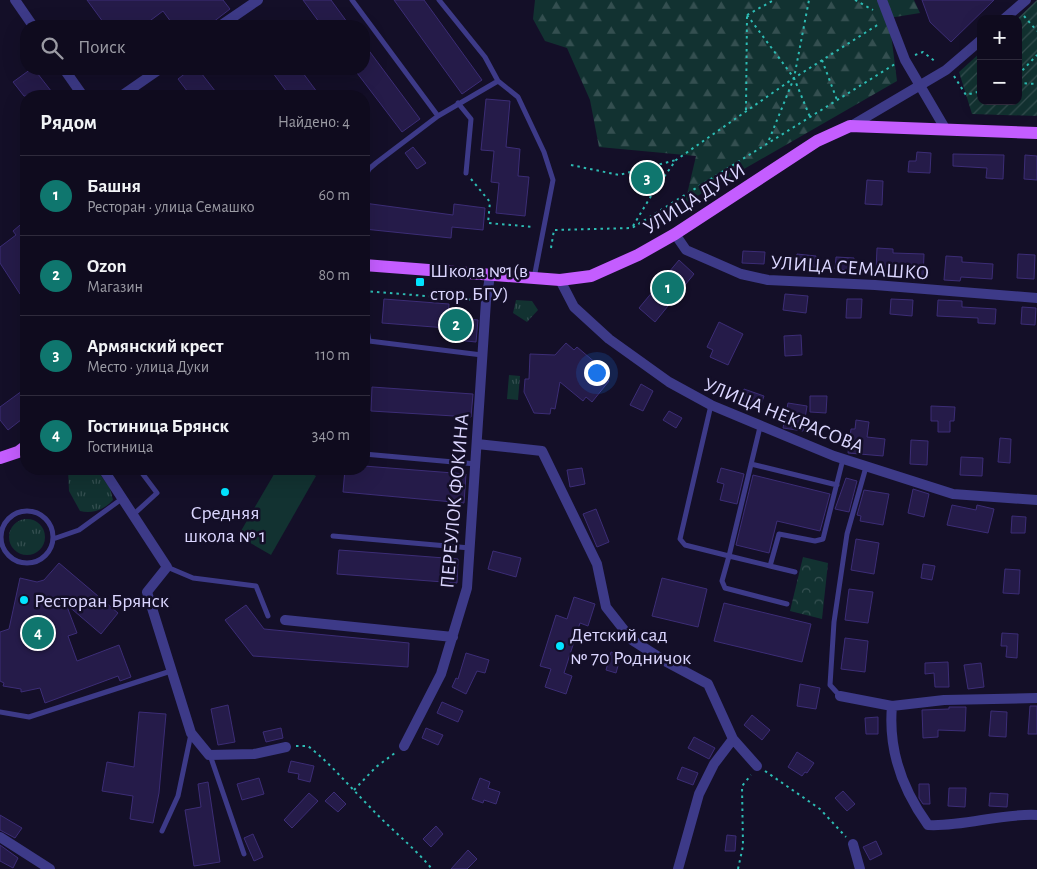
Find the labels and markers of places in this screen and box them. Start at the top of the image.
pin: 3 [631,159,663,197]
place label: Школа №1(в стор. БГУ) [430,261,528,304]
pin: 1 [652,269,684,307]
marker: Школа №1(в стор. БГУ) [414,276,426,288]
pin: 2 [440,306,472,344]
marker: Средняя школа № 1 [219,486,231,498]
place label: Средняя школа № 1 [184,503,266,546]
place label: Ресторан Брянск [34,591,169,611]
marker: Ресторан Брянск [18,594,30,606]
pin: 4 [22,614,54,652]
place label: Детский сад № 70 Родничок [570,625,691,668]
marker: Детский сад № 70 Родничок [554,640,566,652]

